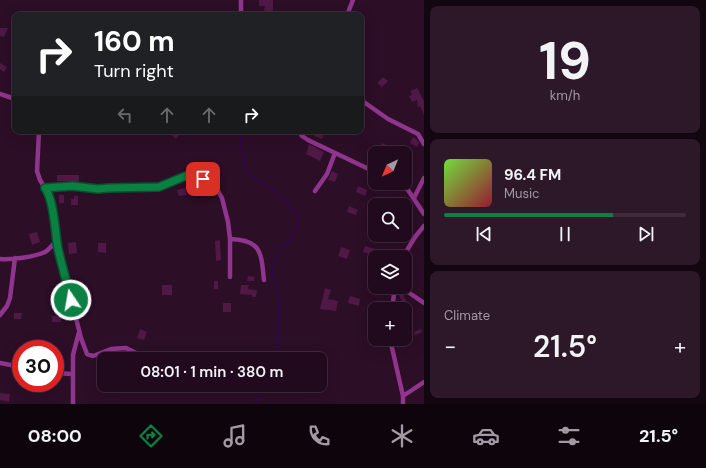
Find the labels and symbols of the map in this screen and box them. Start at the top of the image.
north arrow [368,146,412,190]
pin [186,162,220,196]
position arrow [50,279,92,321]
speed limit sign: 30 [12,340,64,392]

